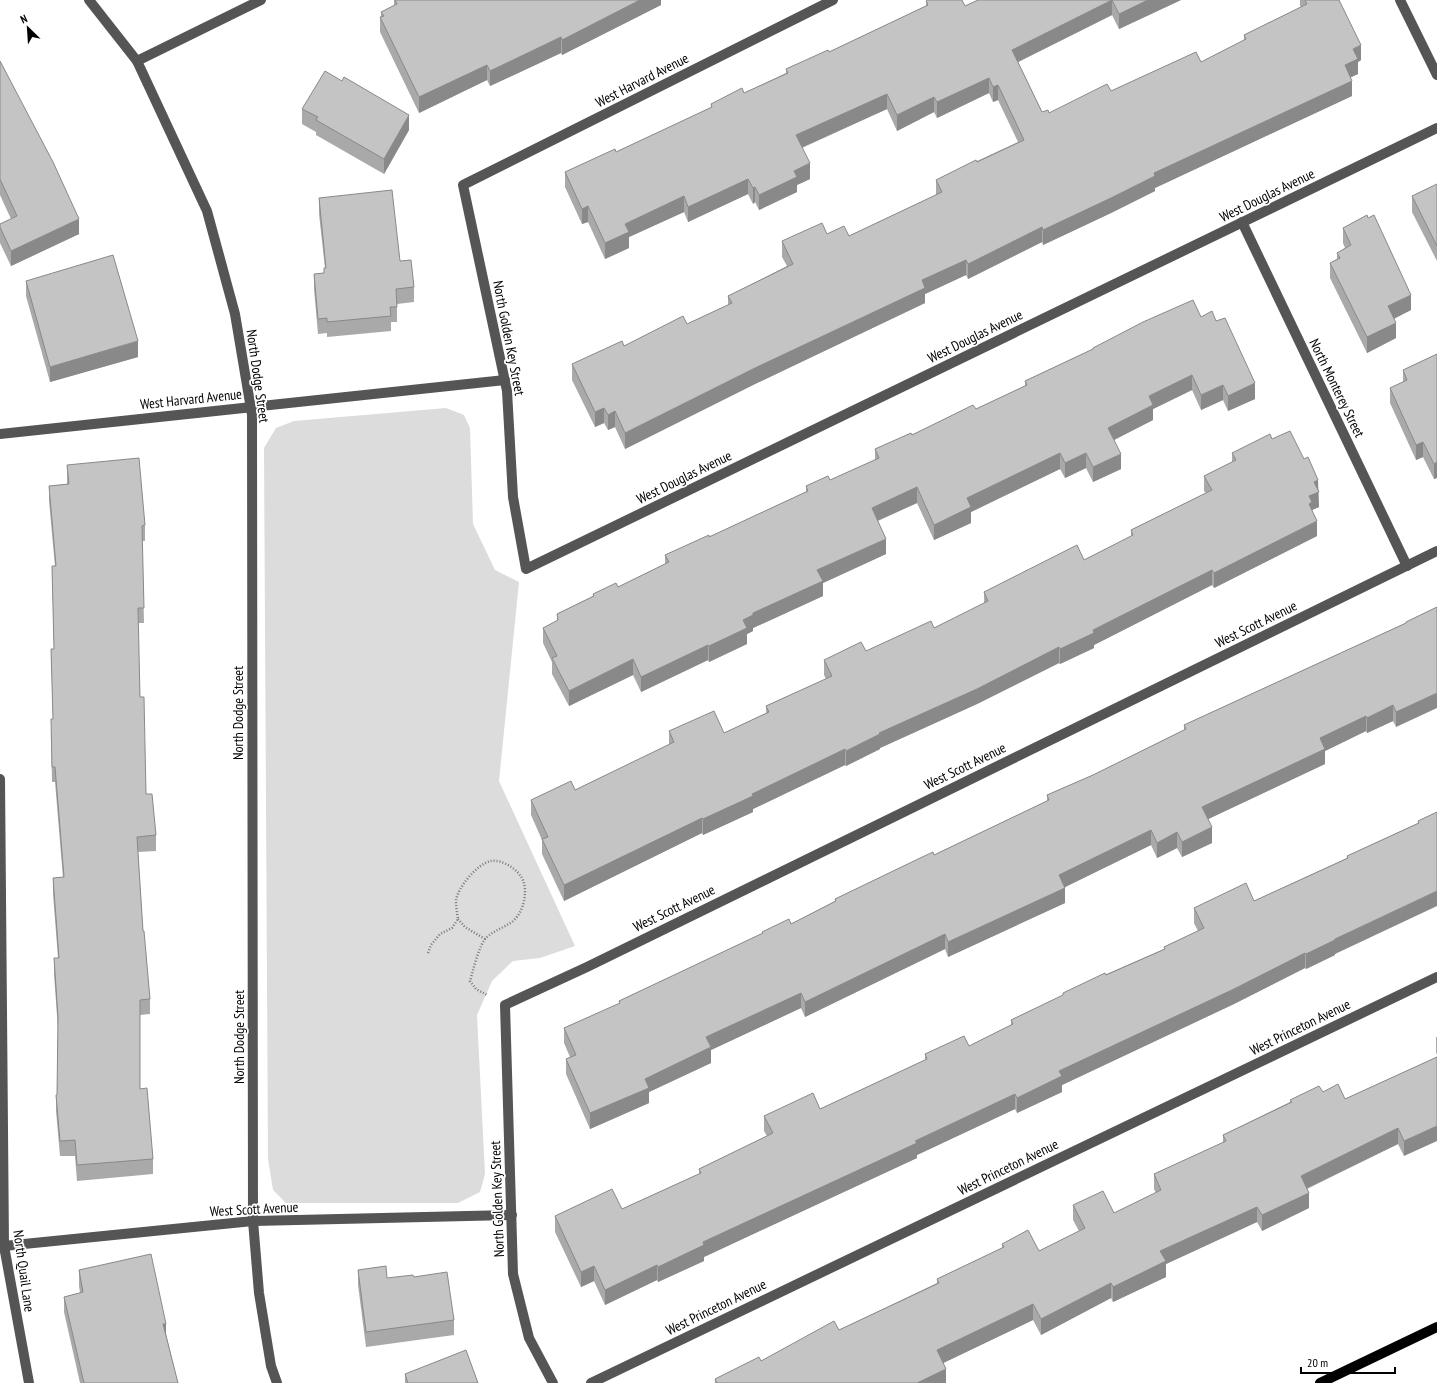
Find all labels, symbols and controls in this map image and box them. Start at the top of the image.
north arrow [8,8,48,48]
text: N [18,11,29,27]
street label: West Harvard Avenue [592,49,692,111]
street label: West Douglas Avenue [1217,164,1318,226]
street label: North Golden Key Street [489,279,529,397]
street label: West Douglas Avenue [925,305,1026,367]
street label: North Dodge Street [243,328,273,424]
street label: North Monterey Street [1305,336,1369,440]
street label: West Harvard Avenue [139,385,243,413]
street label: West Douglas Avenue [634,446,735,508]
street label: West Scott Avenue [1212,596,1300,652]
street label: North Dodge Street [229,666,247,760]
street label: West Scott Avenue [921,738,1009,794]
street label: West Scott Avenue [630,880,718,936]
street label: North Dodge Street [230,990,248,1084]
street label: West Princeton Avenue [1247,995,1353,1059]
street label: West Princeton Avenue [955,1135,1061,1199]
street label: North Golden Key Street [486,1140,508,1258]
street label: West Scott Avenue [209,1198,299,1220]
street label: North Quail Lane [9,1229,39,1313]
street label: West Princeton Avenue [663,1275,769,1339]
scale bar [1301,1349,1395,1375]
text: 20 m [1307,1355,1328,1370]

